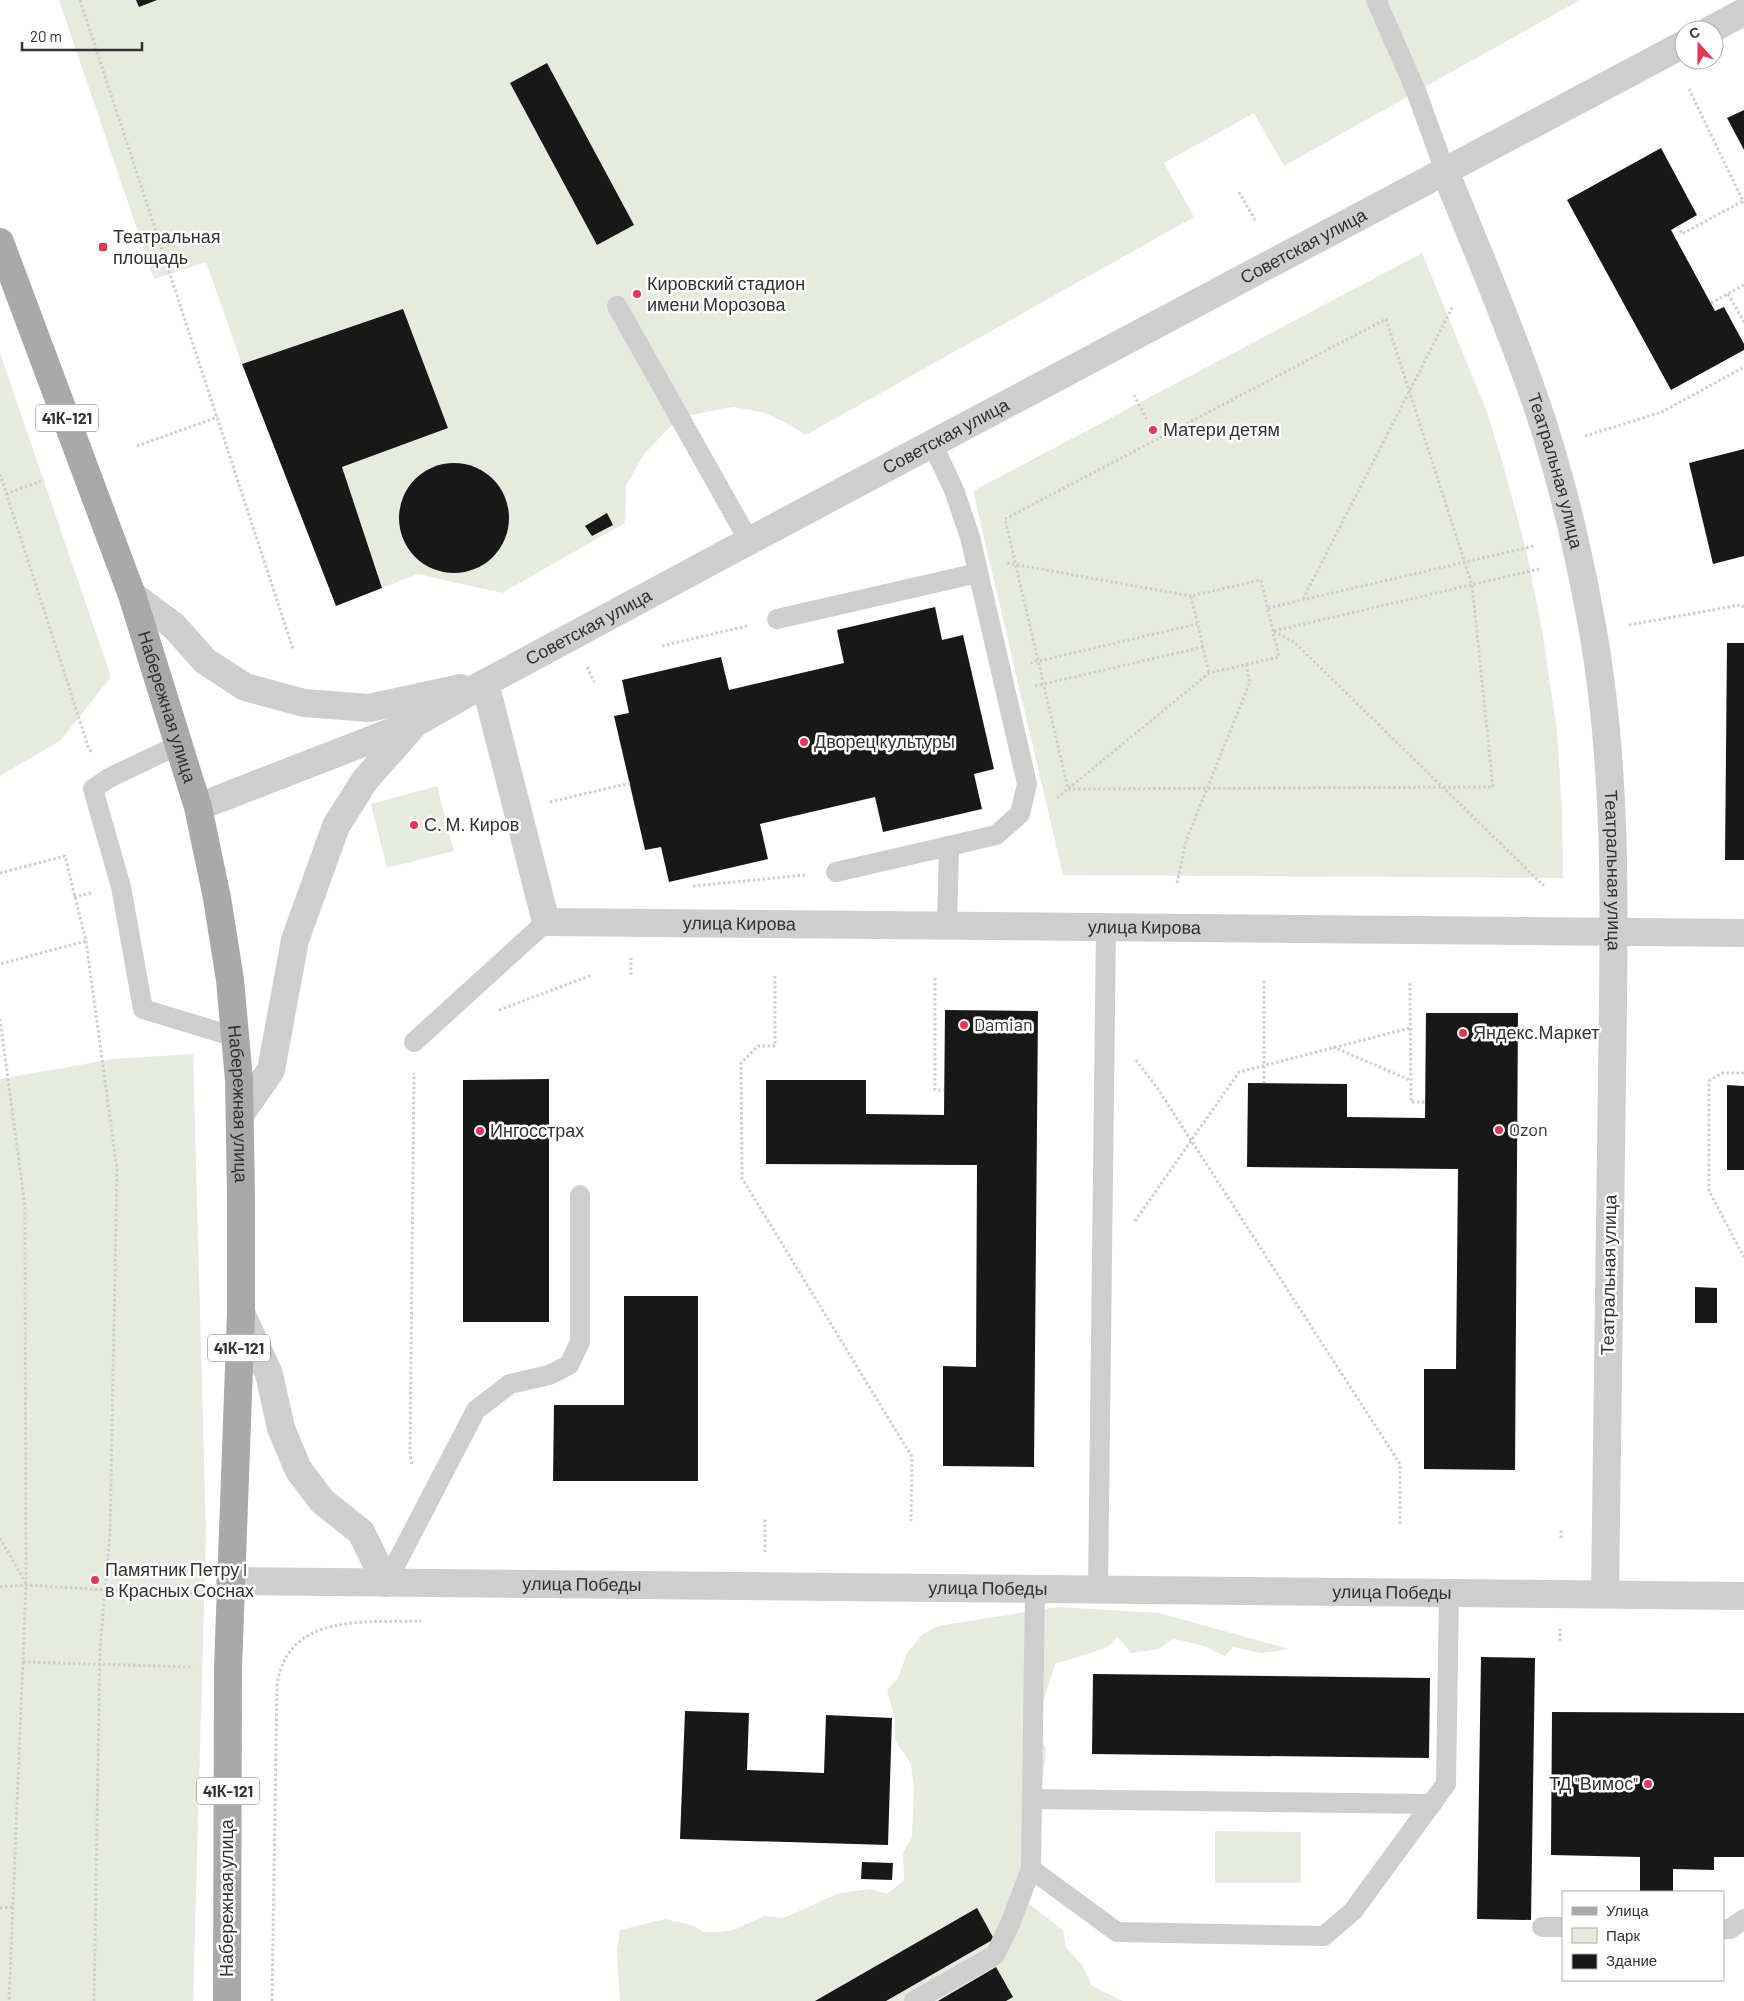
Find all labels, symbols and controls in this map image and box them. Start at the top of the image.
scale bar [22,20,142,52]
north arrow [1674,20,1724,70]
text: С [1686,23,1702,42]
text: 20 m [30,27,62,45]
street label: Советская улица [1236,202,1371,288]
place label: Театральная площадь [113,225,220,268]
marker: Театральная площадь [97,241,109,253]
place label: Кировский стадион имени Морозова [647,272,805,315]
marker: Кировский стадион имени Морозова [631,288,643,300]
street label: Театральная улица [1524,390,1588,552]
street label: Советская улица [878,392,1013,478]
road number: 41К-121 [36,404,98,432]
place label: Матери детям [1163,418,1280,440]
marker: Матери детям [1147,424,1159,436]
street label: Советская улица [521,583,656,669]
street label: Набережная улица [134,628,202,786]
place label: Дворец культуры [814,730,955,752]
marker: Дворец культуры [798,736,810,748]
street label: Театральная улица [1600,790,1626,952]
place label: С. М. Киров [424,813,519,835]
marker: С. М. Киров [408,819,420,831]
street label: улица Кирова [683,911,797,934]
street label: улица Кирова [1088,915,1202,938]
place label: Damian [974,1013,1033,1035]
marker: Damian [958,1019,970,1031]
place label: Яндекс.Маркет [1473,1021,1600,1043]
street label: Набережная улица [224,1024,253,1184]
marker: Яндекс.Маркет [1457,1027,1469,1039]
place label: Ozon [1509,1118,1548,1140]
place label: Ингосстрах [490,1119,584,1141]
marker: Ozon [1493,1124,1505,1136]
marker: Ингосстрах [474,1125,486,1137]
street label: Театральная улица [1596,1194,1620,1355]
road number: 41К-121 [208,1335,270,1362]
place label: Памятник Петру I в Красных Соснах [105,1558,254,1601]
street label: улица Победы [522,1572,642,1595]
marker: Памятник Петру I в Красных Соснах [89,1574,101,1586]
street label: улица Победы [928,1576,1048,1599]
street label: улица Победы [1332,1580,1452,1603]
place label: ТД "Вимос" [1549,1772,1638,1794]
road number: 41К-121 [197,1778,259,1804]
marker: ТД "Вимос" [1642,1778,1654,1790]
street label: Набережная улица [215,1818,237,1977]
legend [1562,1891,1724,1981]
text: Улица [1606,1901,1649,1919]
text: Парк [1606,1926,1640,1944]
text: Здание [1606,1951,1657,1969]

